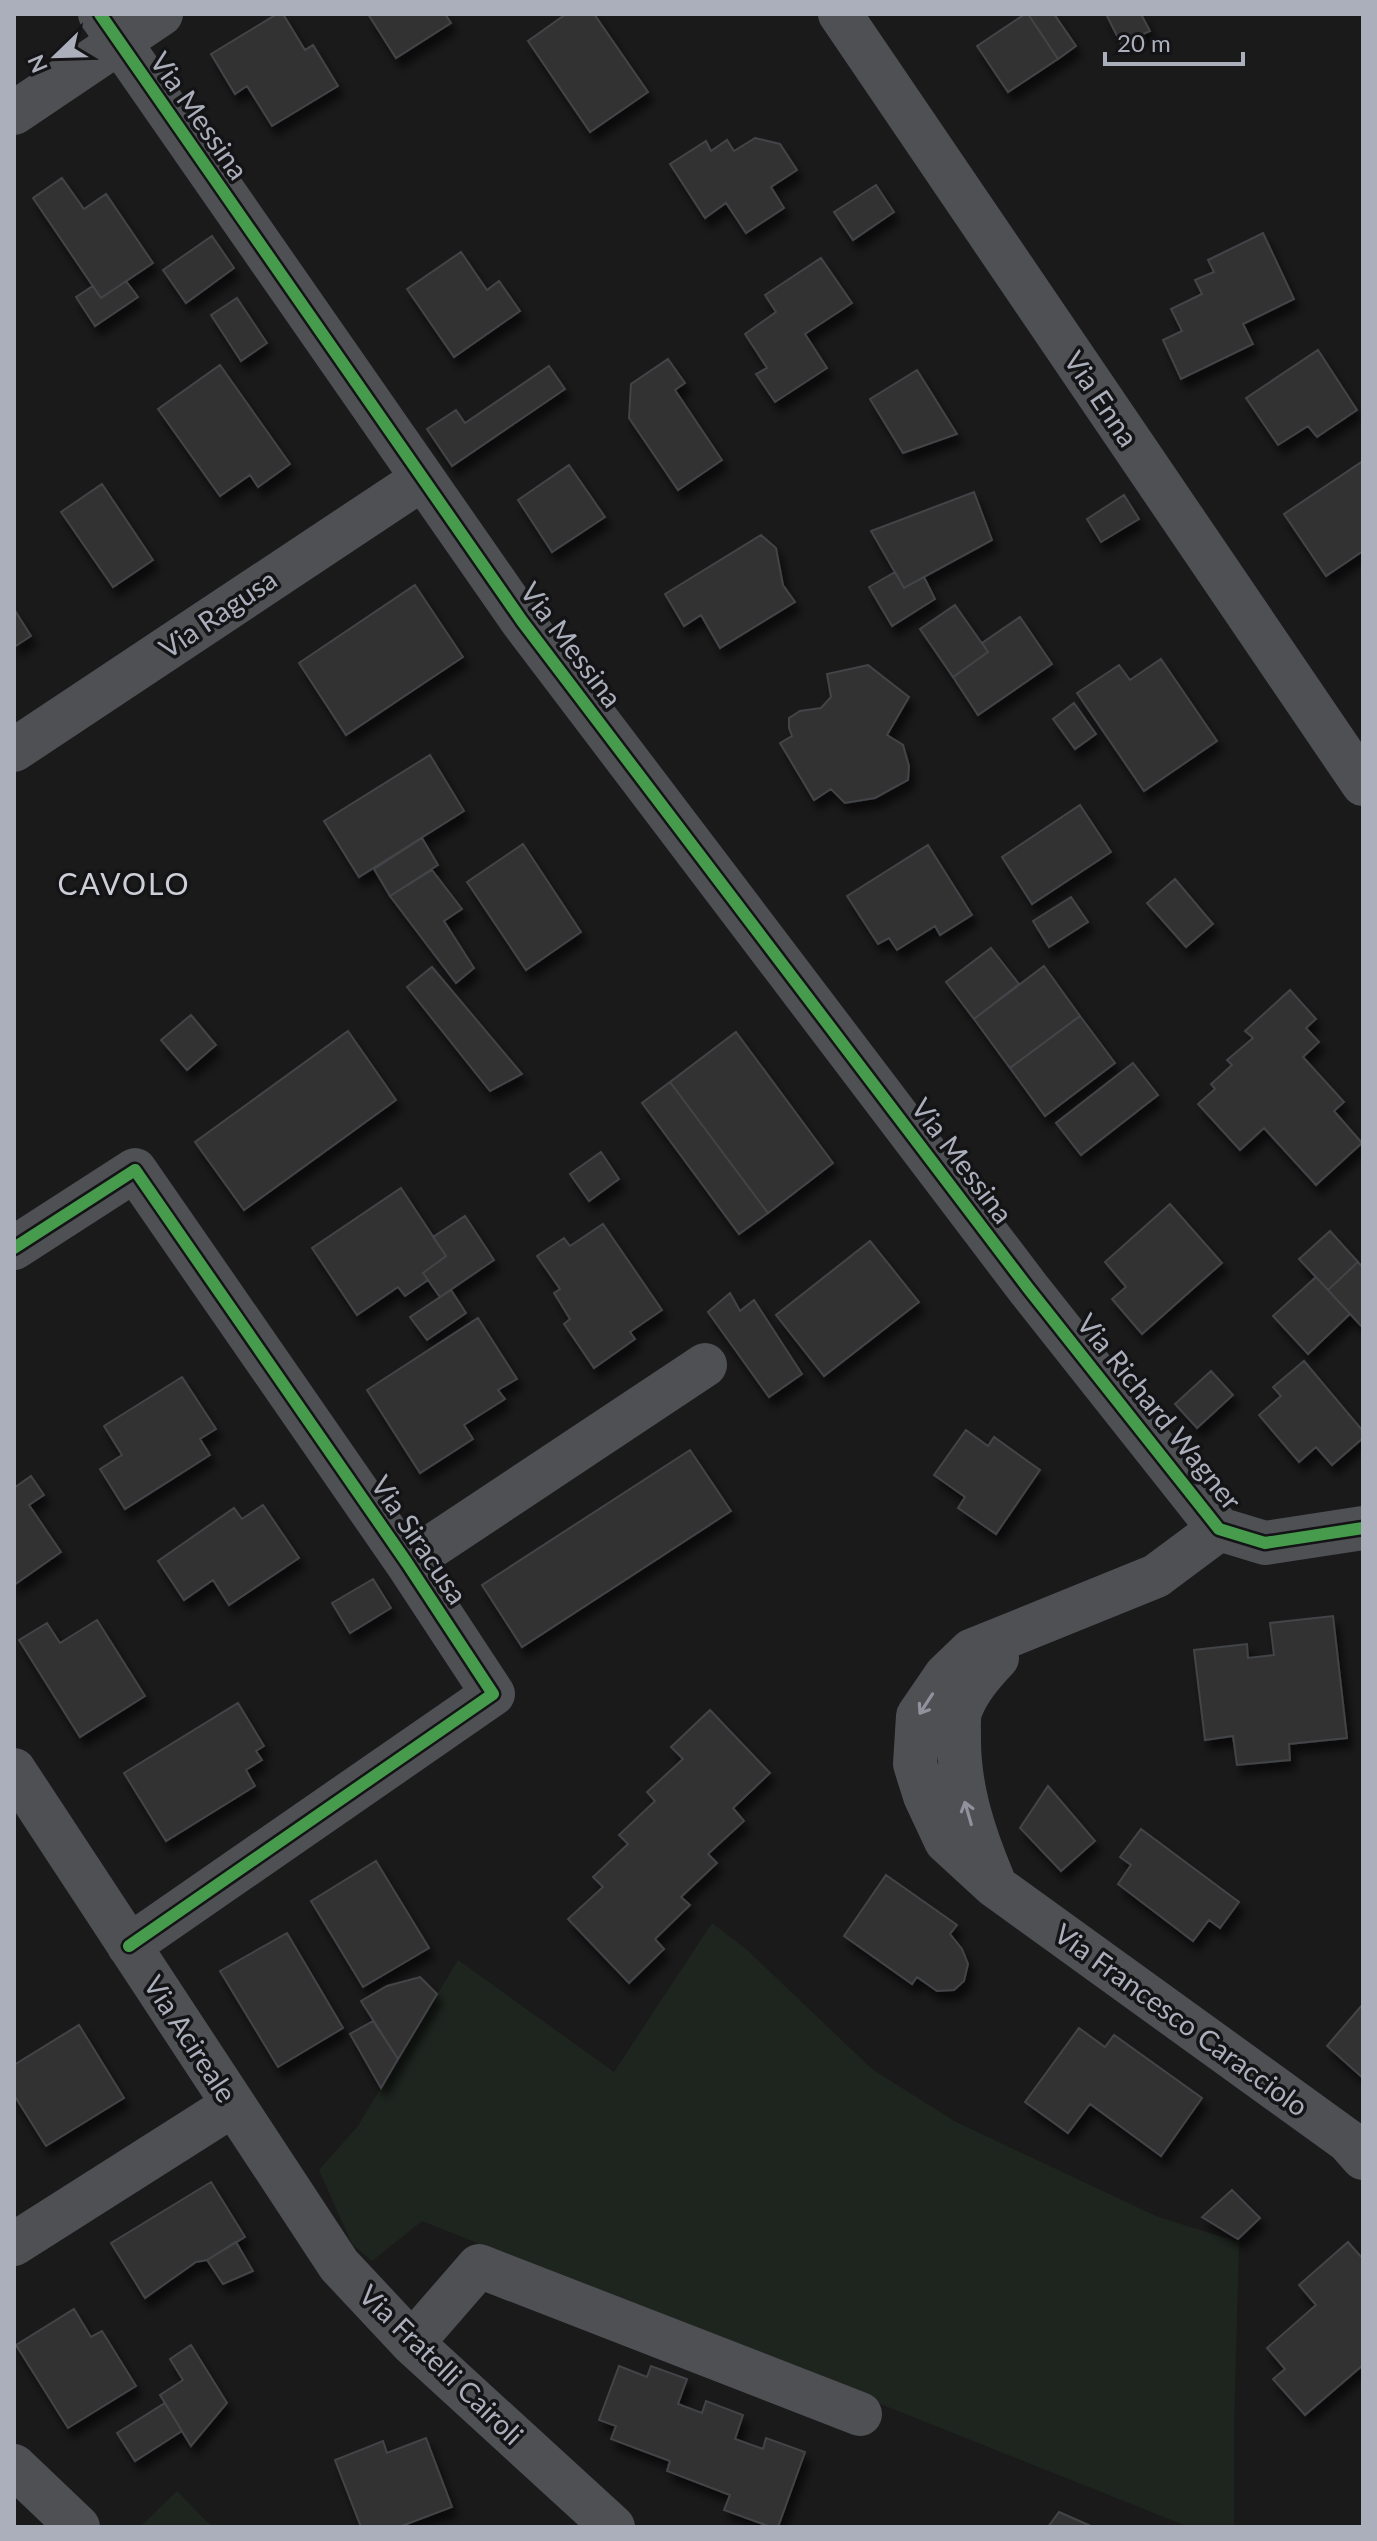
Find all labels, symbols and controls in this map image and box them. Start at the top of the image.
north arrow [16,16,96,96]
scale bar [1105,16,1243,66]
text: 20 m [1117,28,1171,57]
street label: Via Messina [144,45,256,186]
text: N [21,51,53,77]
street label: Via Enna [1058,344,1146,453]
street label: Via Ragusa [152,562,283,665]
street label: Via Messina [514,575,630,714]
district label: CAVOLO [58,865,190,901]
street label: Via Messina [905,1091,1021,1230]
street label: Via Richard Wagner [1070,1307,1249,1516]
street label: Via Siracusa [365,1469,475,1610]
one-way arrow [918,1693,935,1715]
one-way arrow [960,1801,975,1826]
street label: Via Francesco Caracciolo [1048,1916,1315,2123]
street label: Via Acireale [137,1969,244,2108]
street label: Via Fratelli Cairoli [353,2277,531,2451]

